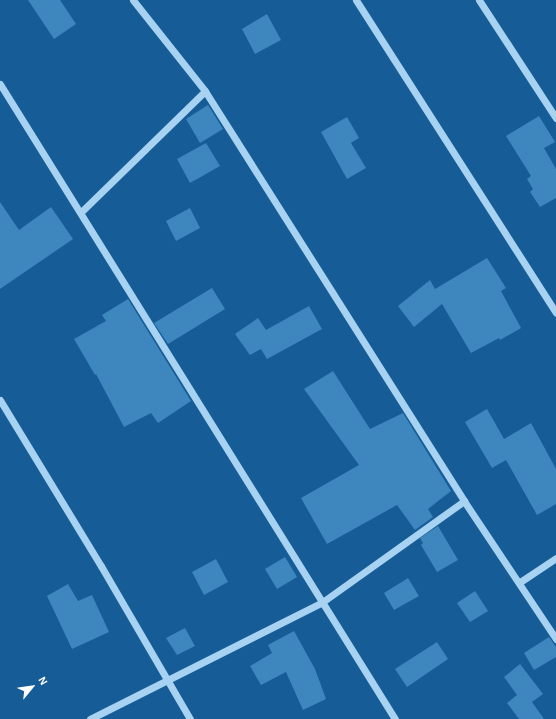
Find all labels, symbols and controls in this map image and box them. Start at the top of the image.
north arrow [12,667,52,707]
text: N [36,675,50,687]

